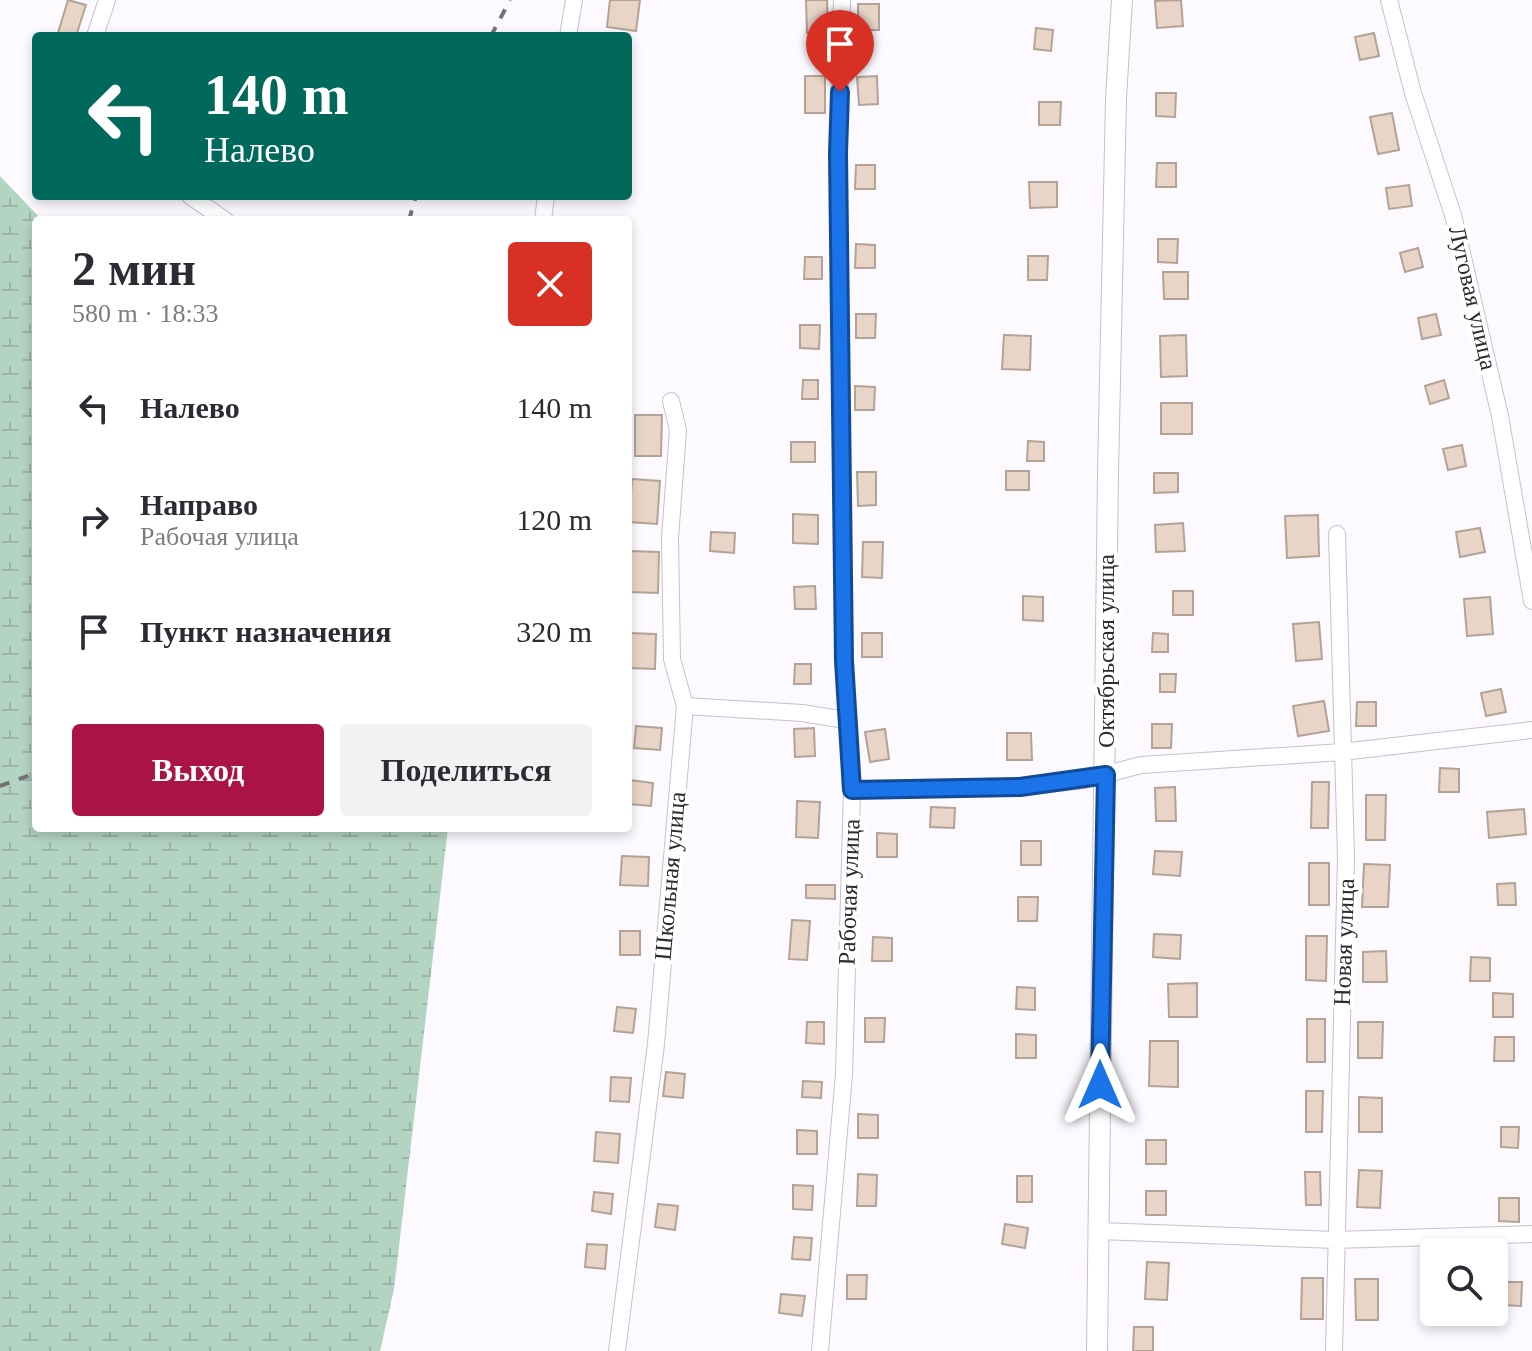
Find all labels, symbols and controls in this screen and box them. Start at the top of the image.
pin [806,10,874,92]
icon: arrive [818,22,862,66]
icon: left [72,64,176,168]
text: 140 m [204,64,349,126]
text: Налево [204,130,315,170]
street label: Луговая улица [1444,224,1502,373]
text: 2 мин [72,242,196,295]
button: close [508,242,592,326]
text: 580 m · 18:33 [72,299,219,328]
icon: left [72,386,116,430]
text: Налево [140,391,240,424]
text: 140 m [516,391,592,424]
text: Направо [140,488,258,521]
icon: right [72,498,116,542]
text: 120 m [516,503,592,536]
text: Рабочая улица [140,522,299,551]
street label: Октябрьская улица [1093,554,1119,748]
icon: arrive [72,610,116,654]
text: Пункт назначения [140,615,392,648]
text: 320 m [516,615,592,648]
button: Выход [72,724,324,816]
button: Поделиться [340,724,592,816]
street label: Школьная улица [650,790,690,961]
street label: Рабочая улица [833,818,865,966]
street label: Новая улица [1329,878,1359,1006]
position arrow [1058,1043,1142,1127]
map controls [1420,1238,1508,1326]
button: search [1420,1238,1508,1326]

